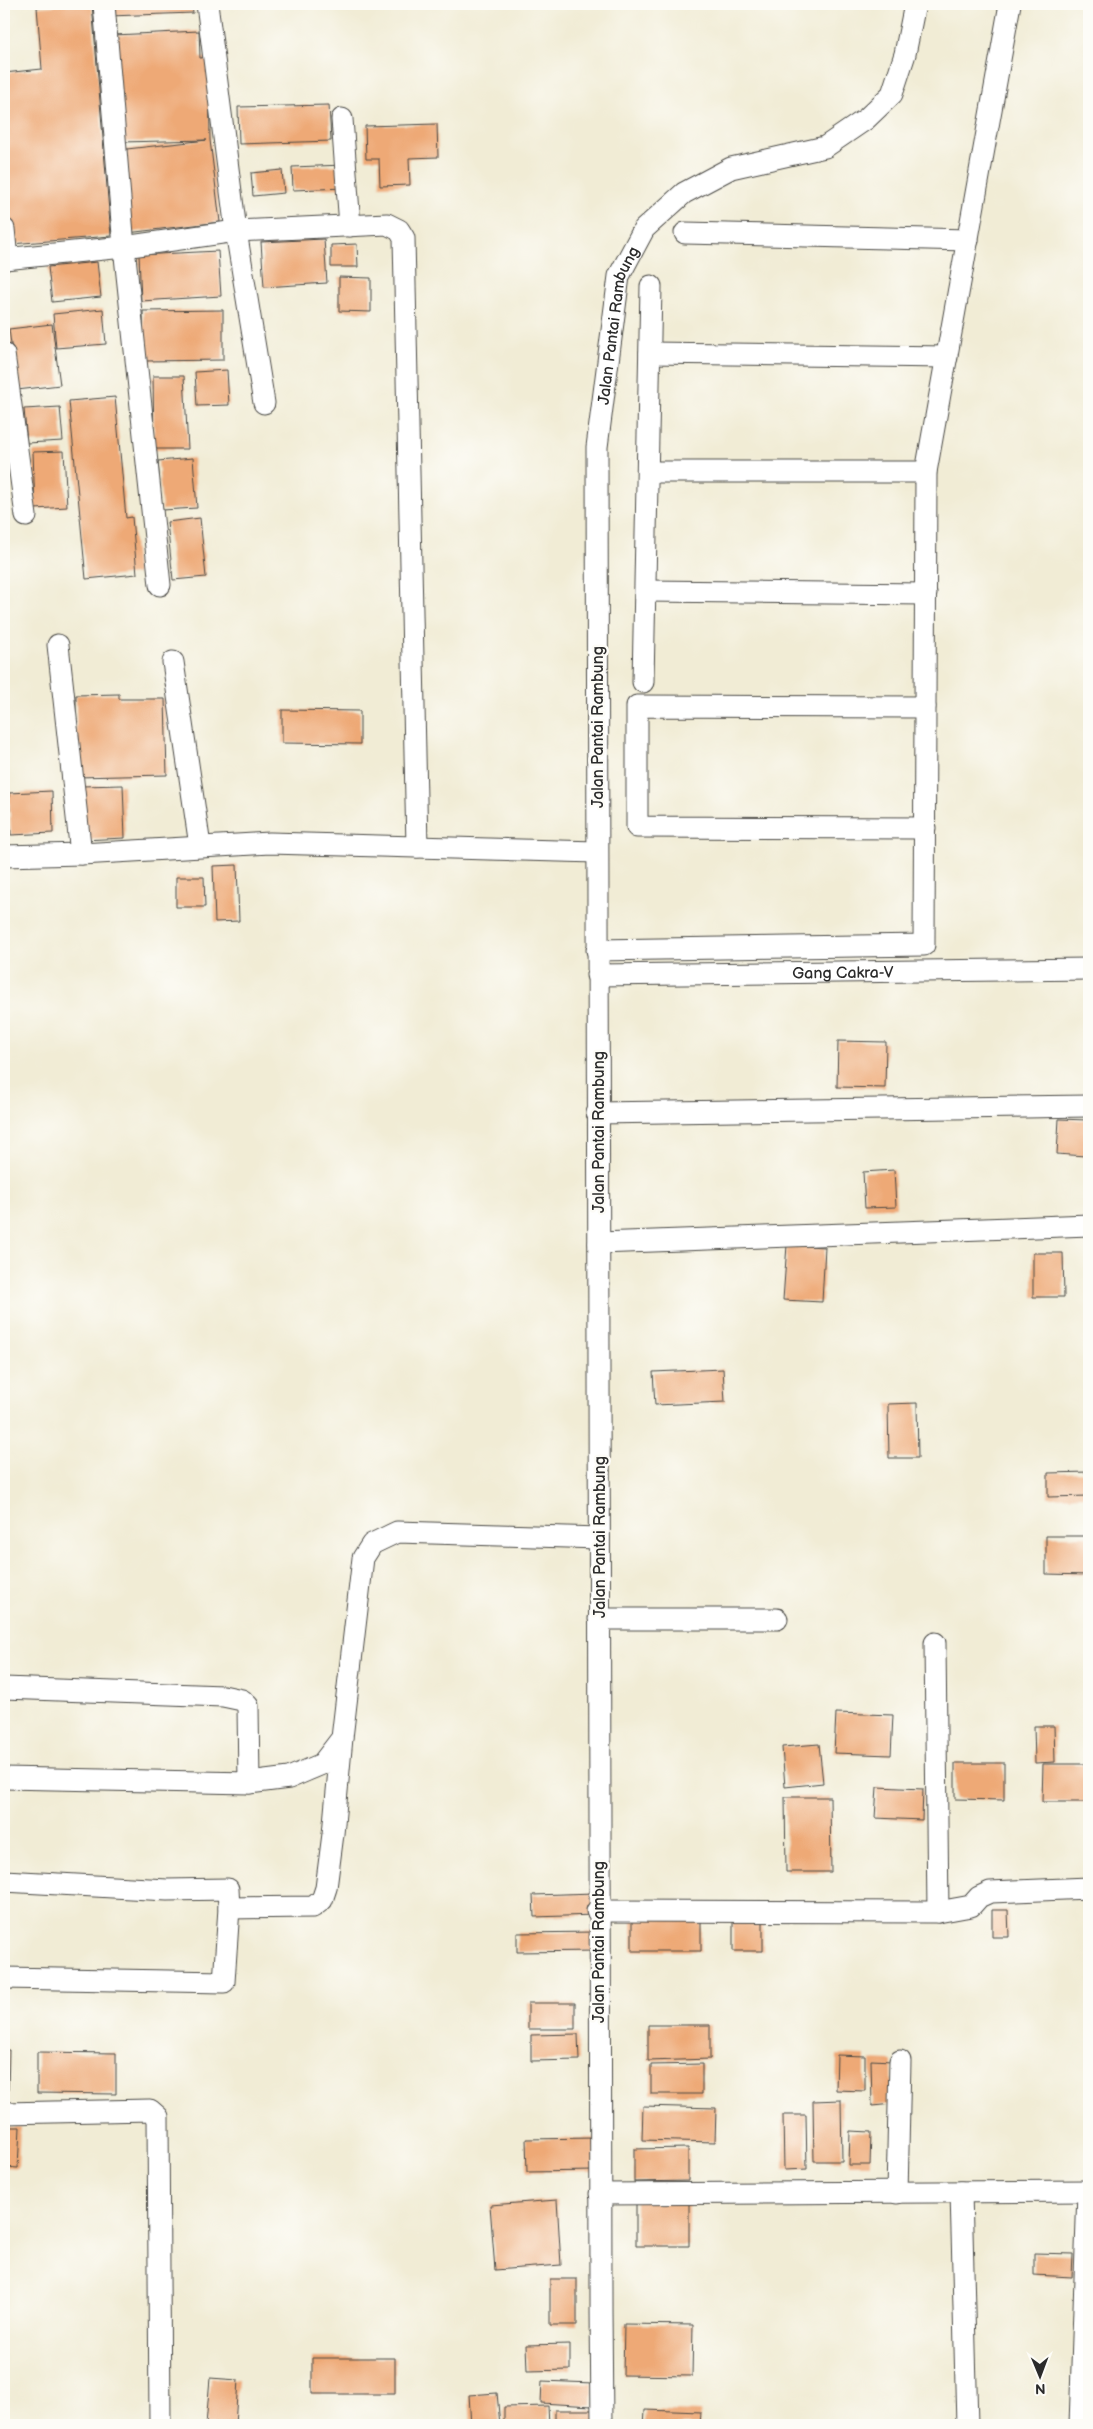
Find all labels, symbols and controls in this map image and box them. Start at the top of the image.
street label: Jalan Pantai Rambung [595,243,644,406]
street label: Jalan Pantai Rambung [589,646,608,808]
street label: Gang Cakra-V [792,963,894,984]
street label: Jalan Pantai Rambung [590,1051,609,1213]
street label: Jalan Pantai Rambung [591,1456,610,1618]
street label: Jalan Pantai Rambung [590,1861,609,2023]
north arrow [1016,2352,1066,2402]
text: N [1035,2380,1046,2397]

